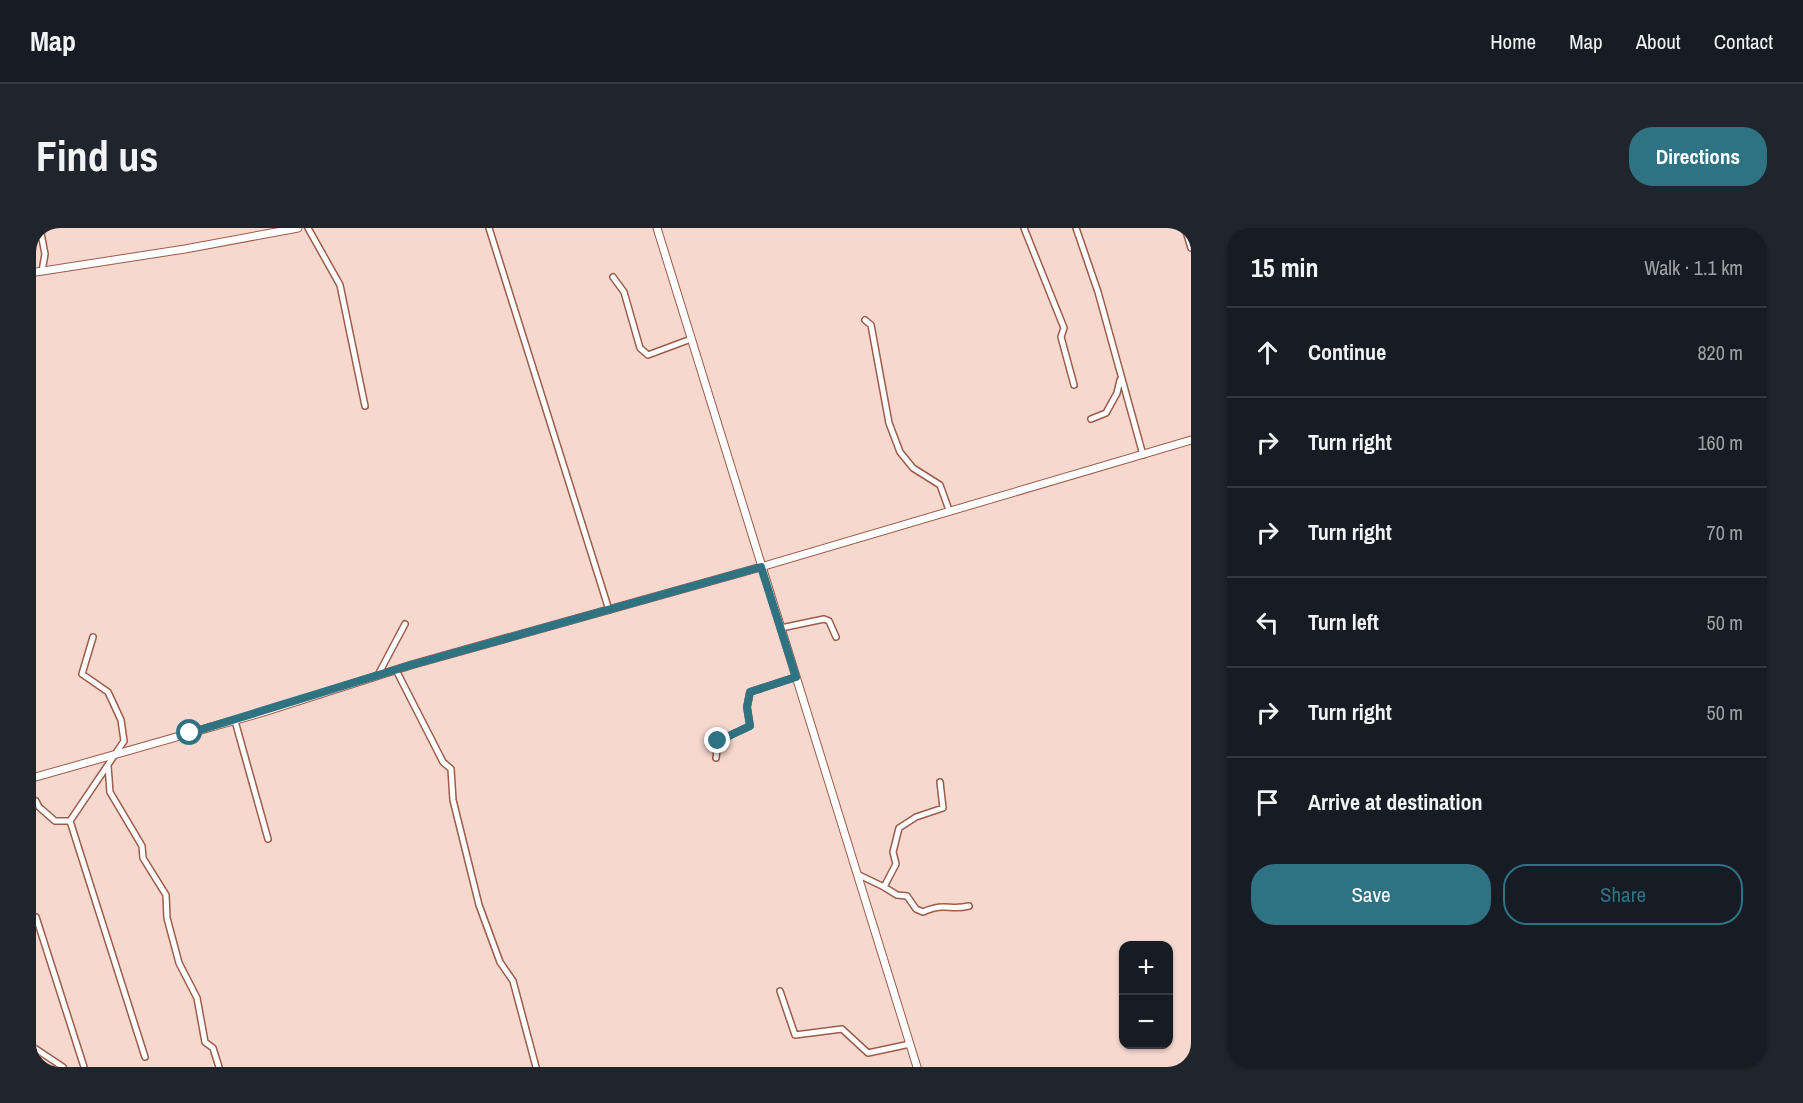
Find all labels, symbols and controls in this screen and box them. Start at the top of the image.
text: Map [30,22,76,60]
text: Home [1490,27,1536,56]
text: Map [1569,27,1603,56]
text: About [1636,27,1681,56]
text: Contact [1714,27,1773,56]
button: Directions [1629,127,1767,186]
text: Find us [36,128,158,184]
text: 15 min [1251,250,1319,285]
text: Walk · 1.1 km [1644,254,1743,281]
icon: ahead [1251,336,1284,369]
text: Continue [1308,337,1386,367]
text: 820 m [1697,339,1743,366]
icon: right [1251,426,1284,459]
text: Turn right [1308,427,1392,457]
text: 160 m [1697,429,1743,456]
icon: right [1251,516,1284,549]
text: Turn right [1308,517,1392,547]
text: 70 m [1707,519,1743,546]
icon: left [1251,606,1284,639]
text: Turn left [1308,607,1379,637]
text: 50 m [1707,609,1743,636]
icon: right [1251,696,1284,729]
text: Turn right [1308,697,1392,727]
text: 50 m [1707,699,1743,726]
route start [176,719,202,745]
route end [704,727,730,753]
icon: arrive [1251,786,1284,819]
text: Arrive at destination [1308,787,1482,817]
button: Save [1251,864,1491,925]
button: Share [1503,864,1743,925]
map controls [1119,941,1173,1049]
button: + [1119,941,1173,995]
button: − [1119,995,1173,1049]

